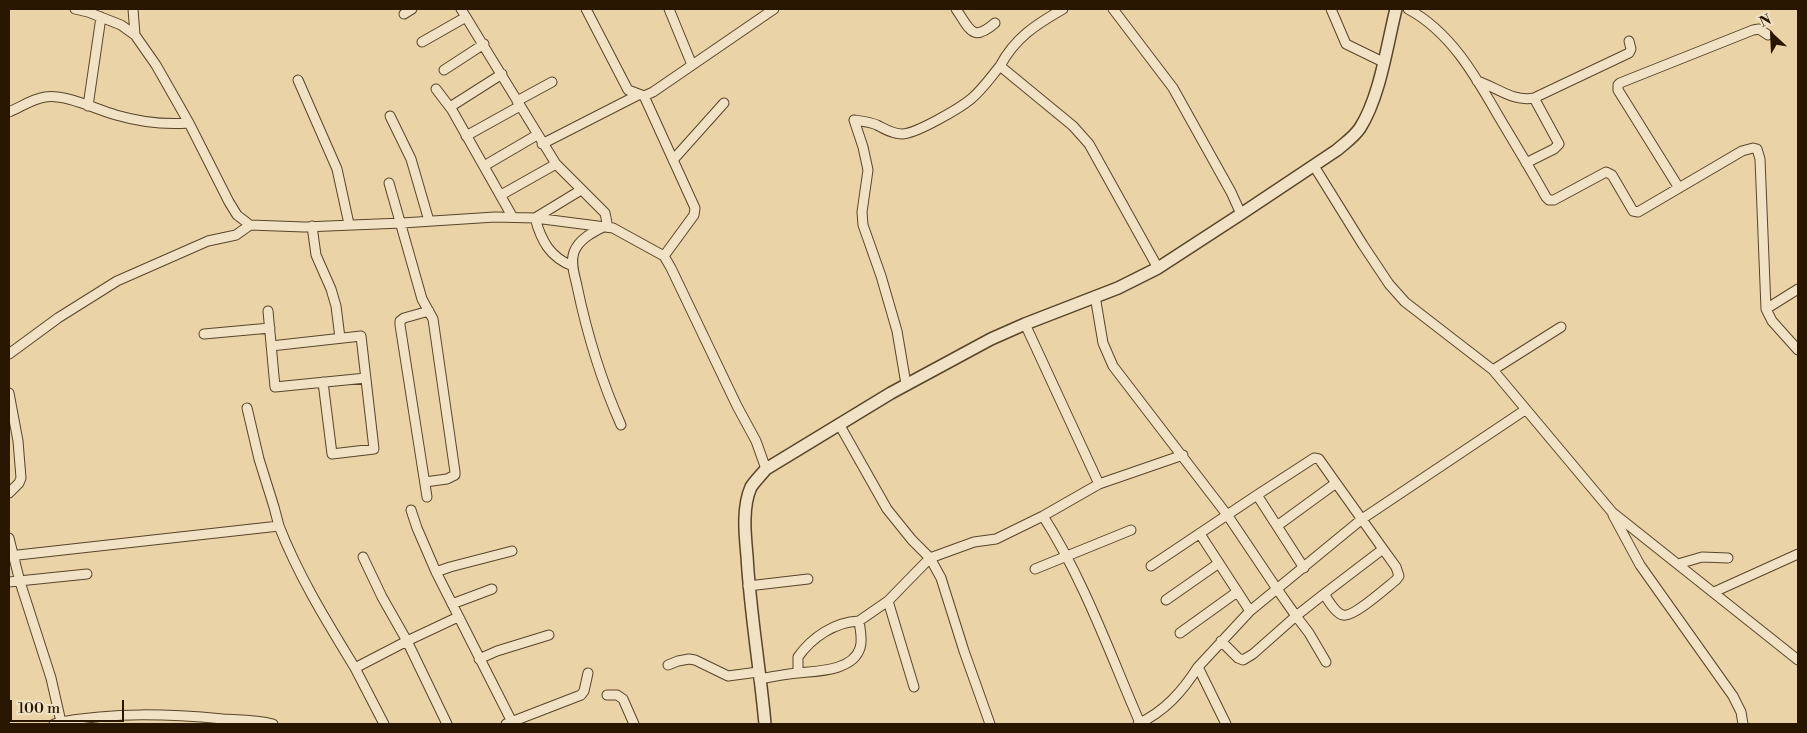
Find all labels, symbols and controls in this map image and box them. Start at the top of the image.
north arrow [1747,10,1797,60]
text: N [1757,11,1774,32]
scale bar [12,690,126,722]
text: 100 m [18,699,60,718]

